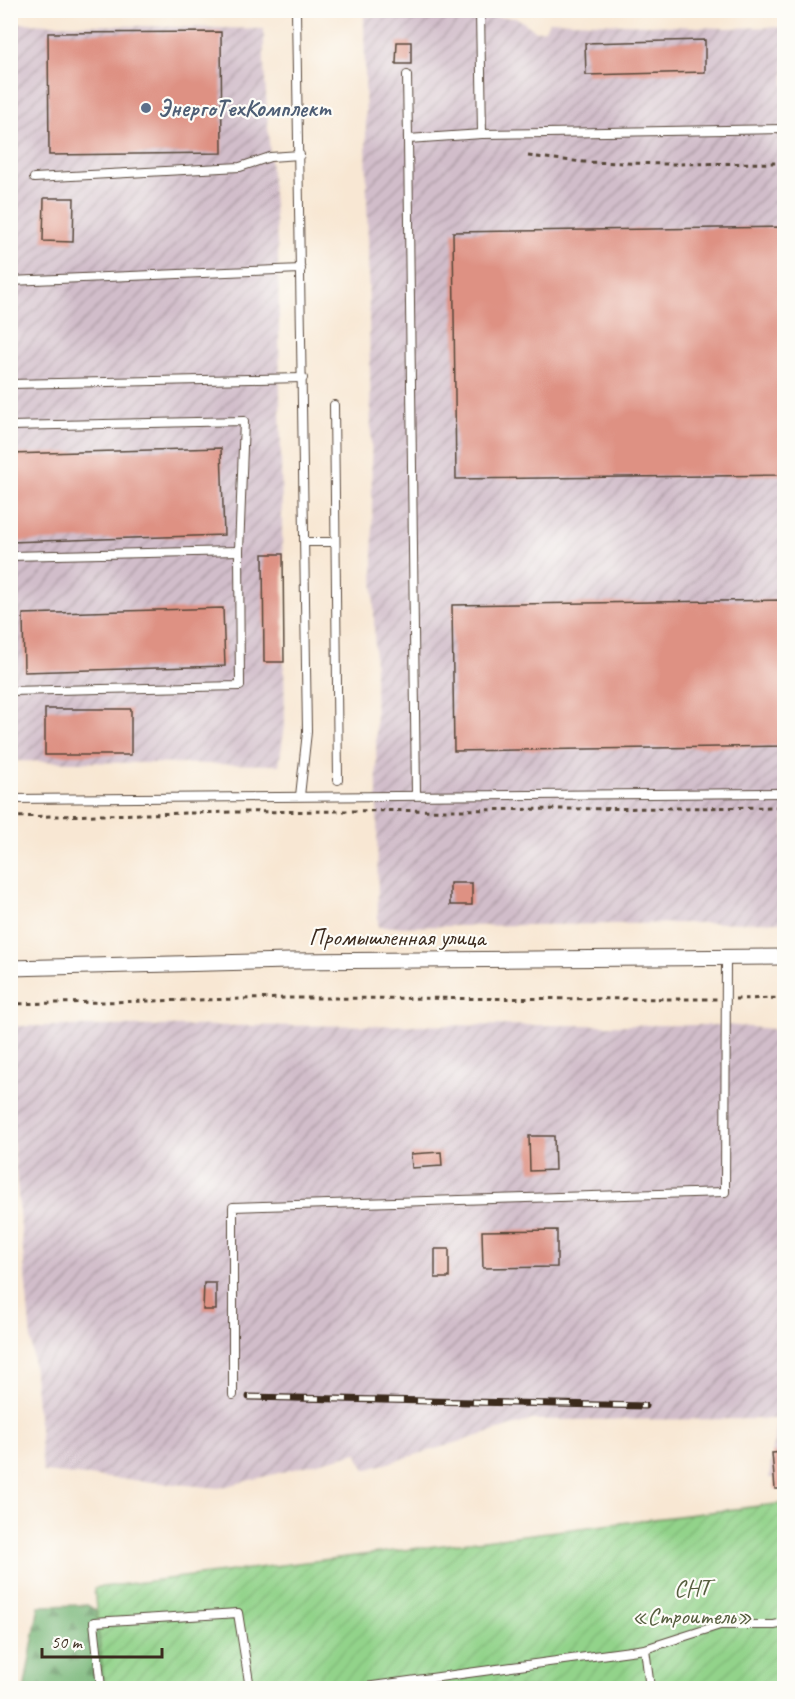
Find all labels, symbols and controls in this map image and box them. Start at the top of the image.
place label: ЭнергоТехКомплект [158,93,332,123]
marker: ЭнергоТехКомплект [139,101,153,115]
street label: Промышленная улица [309,922,487,952]
park label: СНТ «Строитель» [632,1573,752,1631]
scale bar [42,1621,162,1659]
text: 50 m [51,1631,84,1653]

